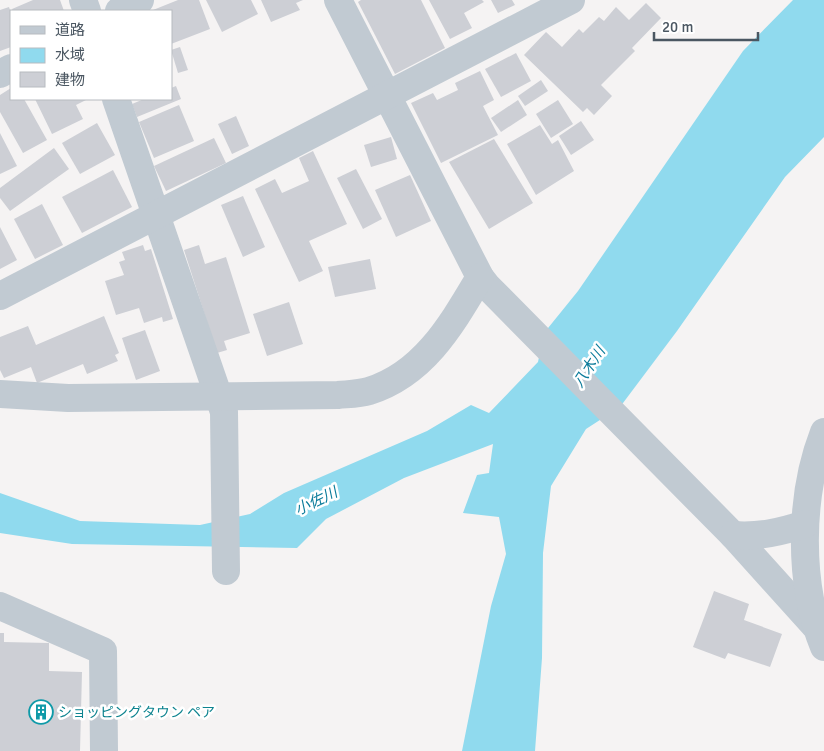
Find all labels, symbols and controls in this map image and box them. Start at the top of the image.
legend [10,10,172,100]
scale bar [654,10,758,42]
text: 20 m [662,18,693,36]
text: 道路 [55,21,85,39]
text: 水域 [55,46,85,64]
text: 建物 [55,71,85,89]
water label: 八木川 [569,342,610,391]
water label: 小佐川 [292,482,342,519]
building icon: ショッピングタウン ペア [28,699,54,725]
place label: ショッピングタウン ペア [58,704,215,721]

